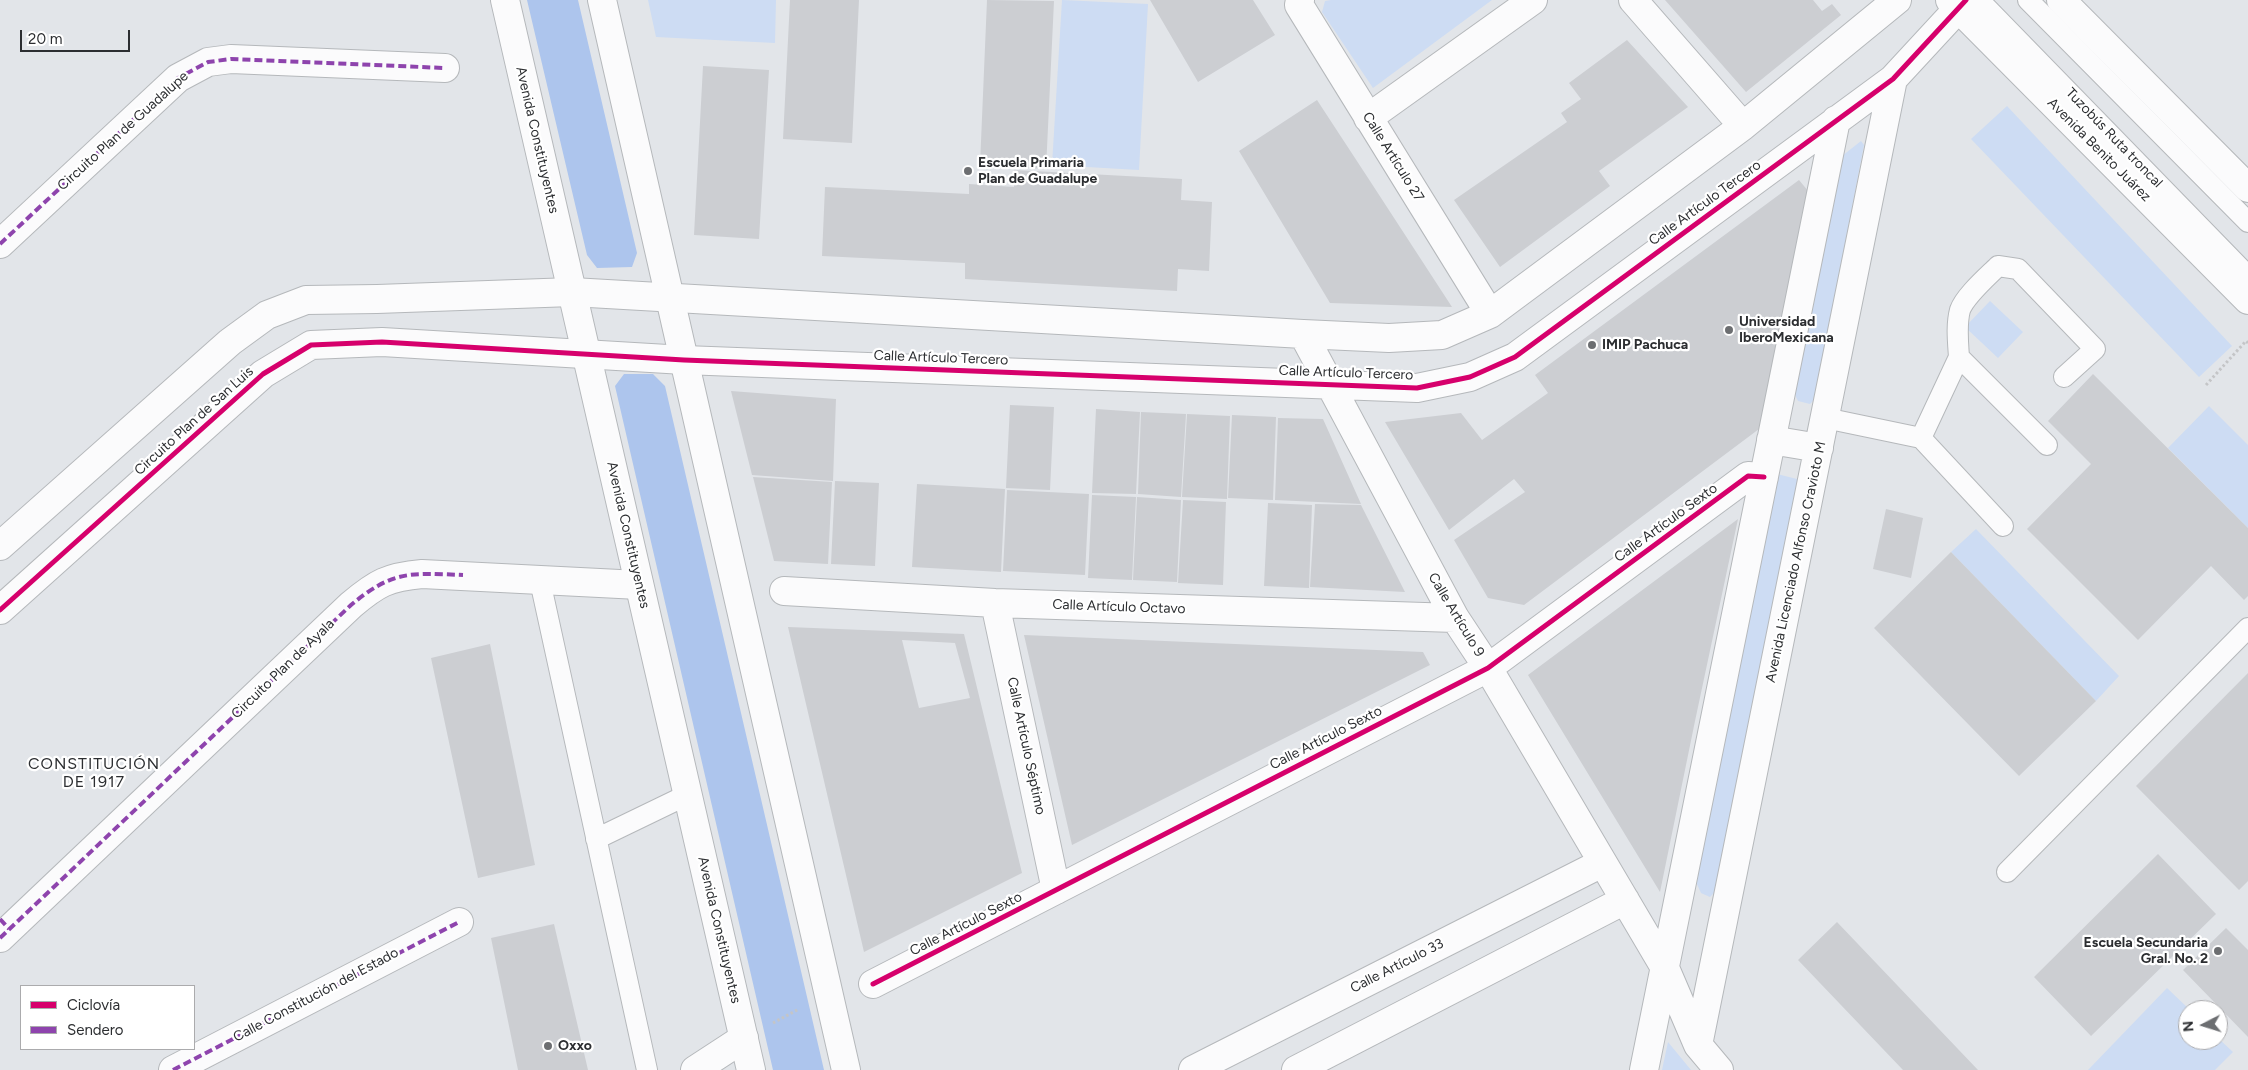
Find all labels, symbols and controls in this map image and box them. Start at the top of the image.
scale bar [22,20,132,52]
text: 20 m [28,30,62,48]
street label: Avenida Constituyentes [512,65,562,215]
street label: Circuito Plan de Guadalupe [54,68,192,194]
street label: Tuzobús Ruta troncal [2062,85,2166,191]
street label: Avenida Benito Juárez [2044,95,2154,205]
street label: Calle Artículo 27 [1359,109,1427,205]
place label: Escuela Primaria Plan de Guadalupe [978,155,1097,188]
street label: Calle Artículo Tercero [1646,157,1764,249]
marker: Escuela Primaria Plan de Guadalupe [962,165,974,177]
place label: Universidad IberoMexicana [1739,314,1834,347]
marker: Universidad IberoMexicana [1723,324,1735,336]
place label: IMIP Pachuca [1602,337,1688,353]
marker: IMIP Pachuca [1586,339,1598,351]
street label: Calle Artículo Tercero [873,347,1009,369]
street label: Calle Artículo Tercero [1278,362,1414,384]
street label: Circuito Plan de San Luis [131,363,257,479]
street label: Avenida Licenciado Alfonso Cravioto M [1762,440,1830,684]
street label: Avenida Constituyentes [603,460,653,610]
street label: Calle Artículo Sexto [1611,480,1721,566]
street label: Calle Artículo 9 [1424,570,1488,660]
street label: Calle Artículo Octavo [1052,596,1186,618]
street label: Circuito Plan de Ayala [228,616,338,722]
street label: Calle Artículo Séptimo [1003,676,1049,816]
street label: Calle Artículo Sexto [1267,702,1385,774]
district label: CONSTITUCIÓN DE 1917 [26,754,162,792]
street label: Avenida Constituyentes [694,855,744,1005]
street label: Calle Artículo Sexto [907,888,1025,960]
street label: Calle Artículo 33 [1348,935,1446,997]
place label: Escuela Secundaria Gral. No. 2 [2084,935,2208,968]
street label: Calle Constitución del Estado [230,944,402,1046]
marker: Escuela Secundaria Gral. No. 2 [2212,945,2224,957]
legend [20,985,195,1050]
text: Ciclovía [67,996,120,1014]
north arrow [2178,1000,2228,1050]
text: N [2180,1020,2197,1032]
text: Sendero [67,1021,124,1039]
place label: Oxxo [558,1038,592,1054]
marker: Oxxo [542,1040,554,1052]

